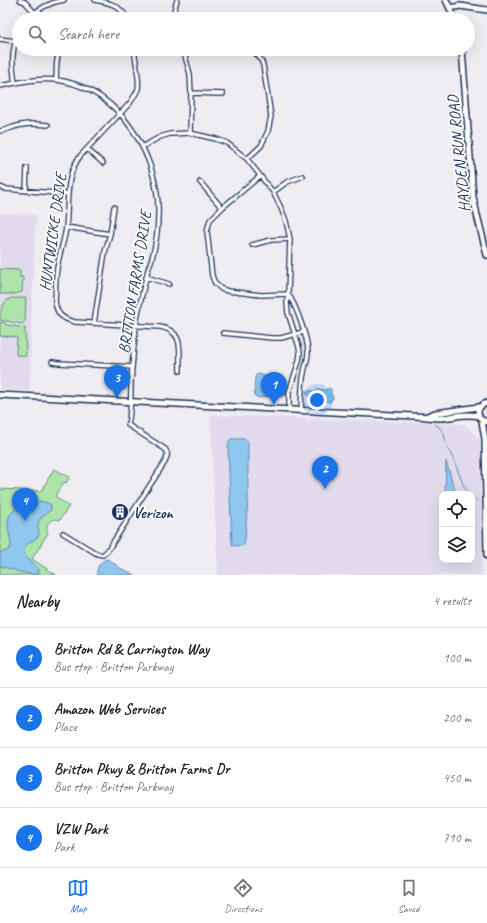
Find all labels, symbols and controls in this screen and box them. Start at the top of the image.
search box [12,12,475,56]
icon: search [26,23,48,45]
text: Search here [58,25,119,44]
street label: HAYDEN RUN ROAD [443,93,475,213]
street label: HUNTWICKE DRIVE [35,170,71,292]
street label: BRITTON FARMS DRIVE [114,207,156,355]
pin: 3 [104,365,130,398]
pin: 1 [261,372,287,405]
your location [307,390,327,410]
pin: 2 [312,456,338,489]
pin: 4 [12,488,38,521]
map controls [439,491,475,563]
button: locate [439,491,475,527]
building icon: Verizon [110,502,130,522]
place label: Verizon [133,503,174,523]
button: layers [439,527,475,563]
text: Nearby [16,591,59,612]
text: 4 results [433,593,471,609]
text: Britton Rd & Carrington Way [54,640,209,659]
text: 1 [26,650,32,666]
text: 100 m [443,650,471,666]
text: Bus stop · Britton Parkway [54,659,173,675]
text: Amazon Web Services [54,700,165,719]
text: 2 [26,710,32,726]
text: 200 m [443,710,471,726]
text: Place [54,719,77,735]
text: Britton Pkwy & Britton Farms Dr [54,760,229,779]
text: 3 [26,770,32,786]
text: 450 m [443,770,471,786]
text: Bus stop · Britton Parkway [54,779,173,795]
text: VZW Park [54,820,108,839]
text: 4 [26,830,32,846]
text: 710 m [443,830,471,846]
text: Park [54,839,75,855]
tab: Map [67,877,89,915]
tab: Directions [224,877,263,915]
tab: Saved [398,877,420,915]

